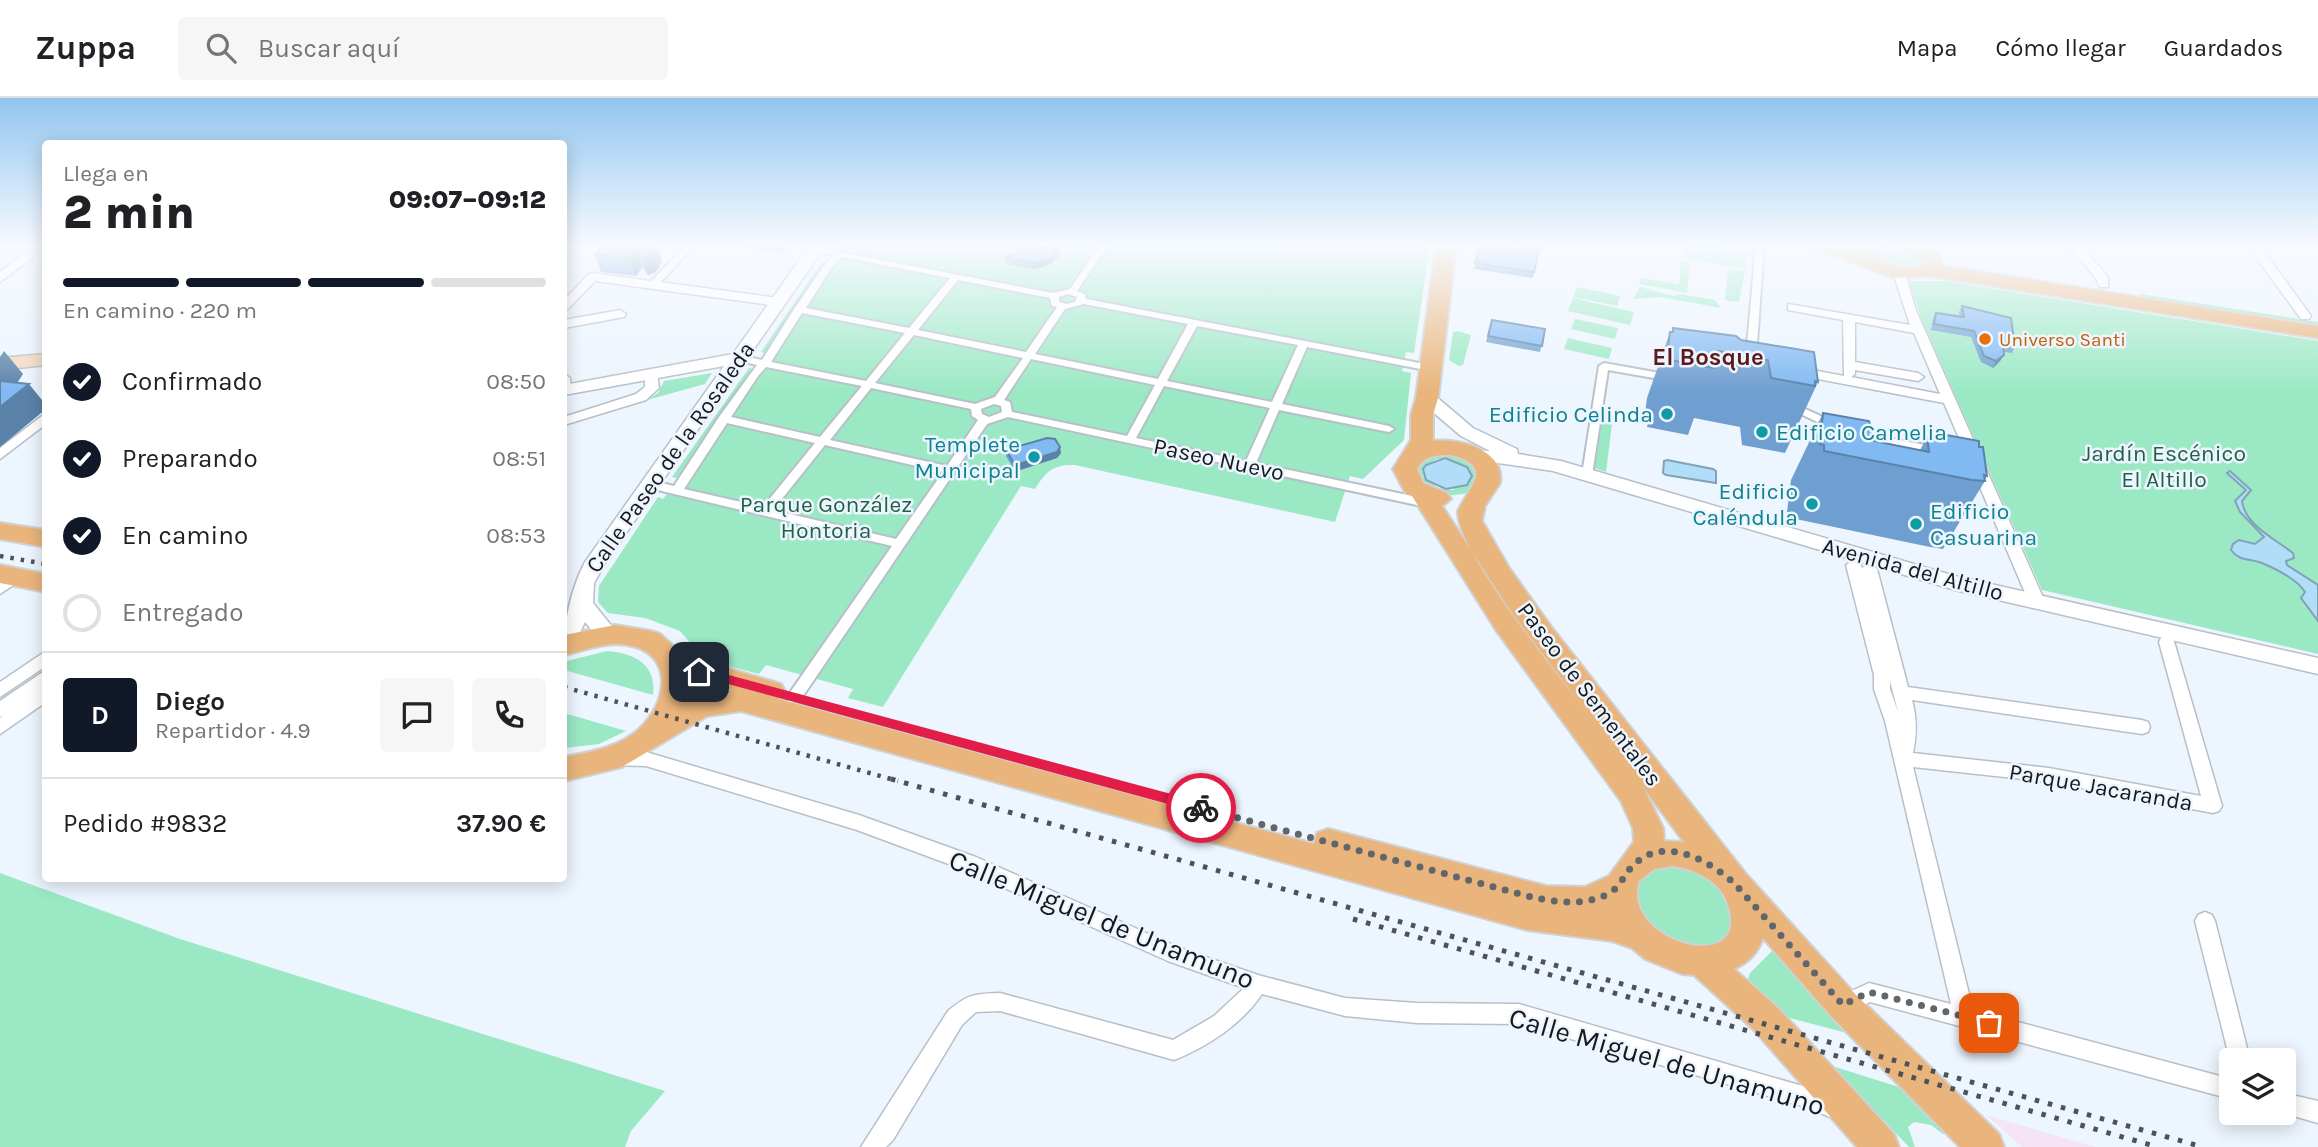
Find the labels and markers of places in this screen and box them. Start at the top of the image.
place label: Universo Santi [1999,329,2126,351]
marker: Universo Santi [1977,331,1993,347]
place label: Edificio Celinda [1489,401,1653,428]
marker: Edificio Celinda [1659,406,1675,422]
place label: Edificio Camelia [1776,419,1947,446]
marker: Edificio Camelia [1754,424,1770,440]
place label: Templete Municipal [915,431,1020,484]
marker: Templete Municipal [1026,449,1042,465]
place label: Edificio Caléndula [1692,478,1798,531]
marker: Edificio Caléndula [1804,496,1820,512]
place label: Edificio Casuarina [1930,498,2037,551]
marker: Edificio Casuarina [1908,516,1924,532]
pin [669,642,729,702]
pin [1959,993,2019,1053]

